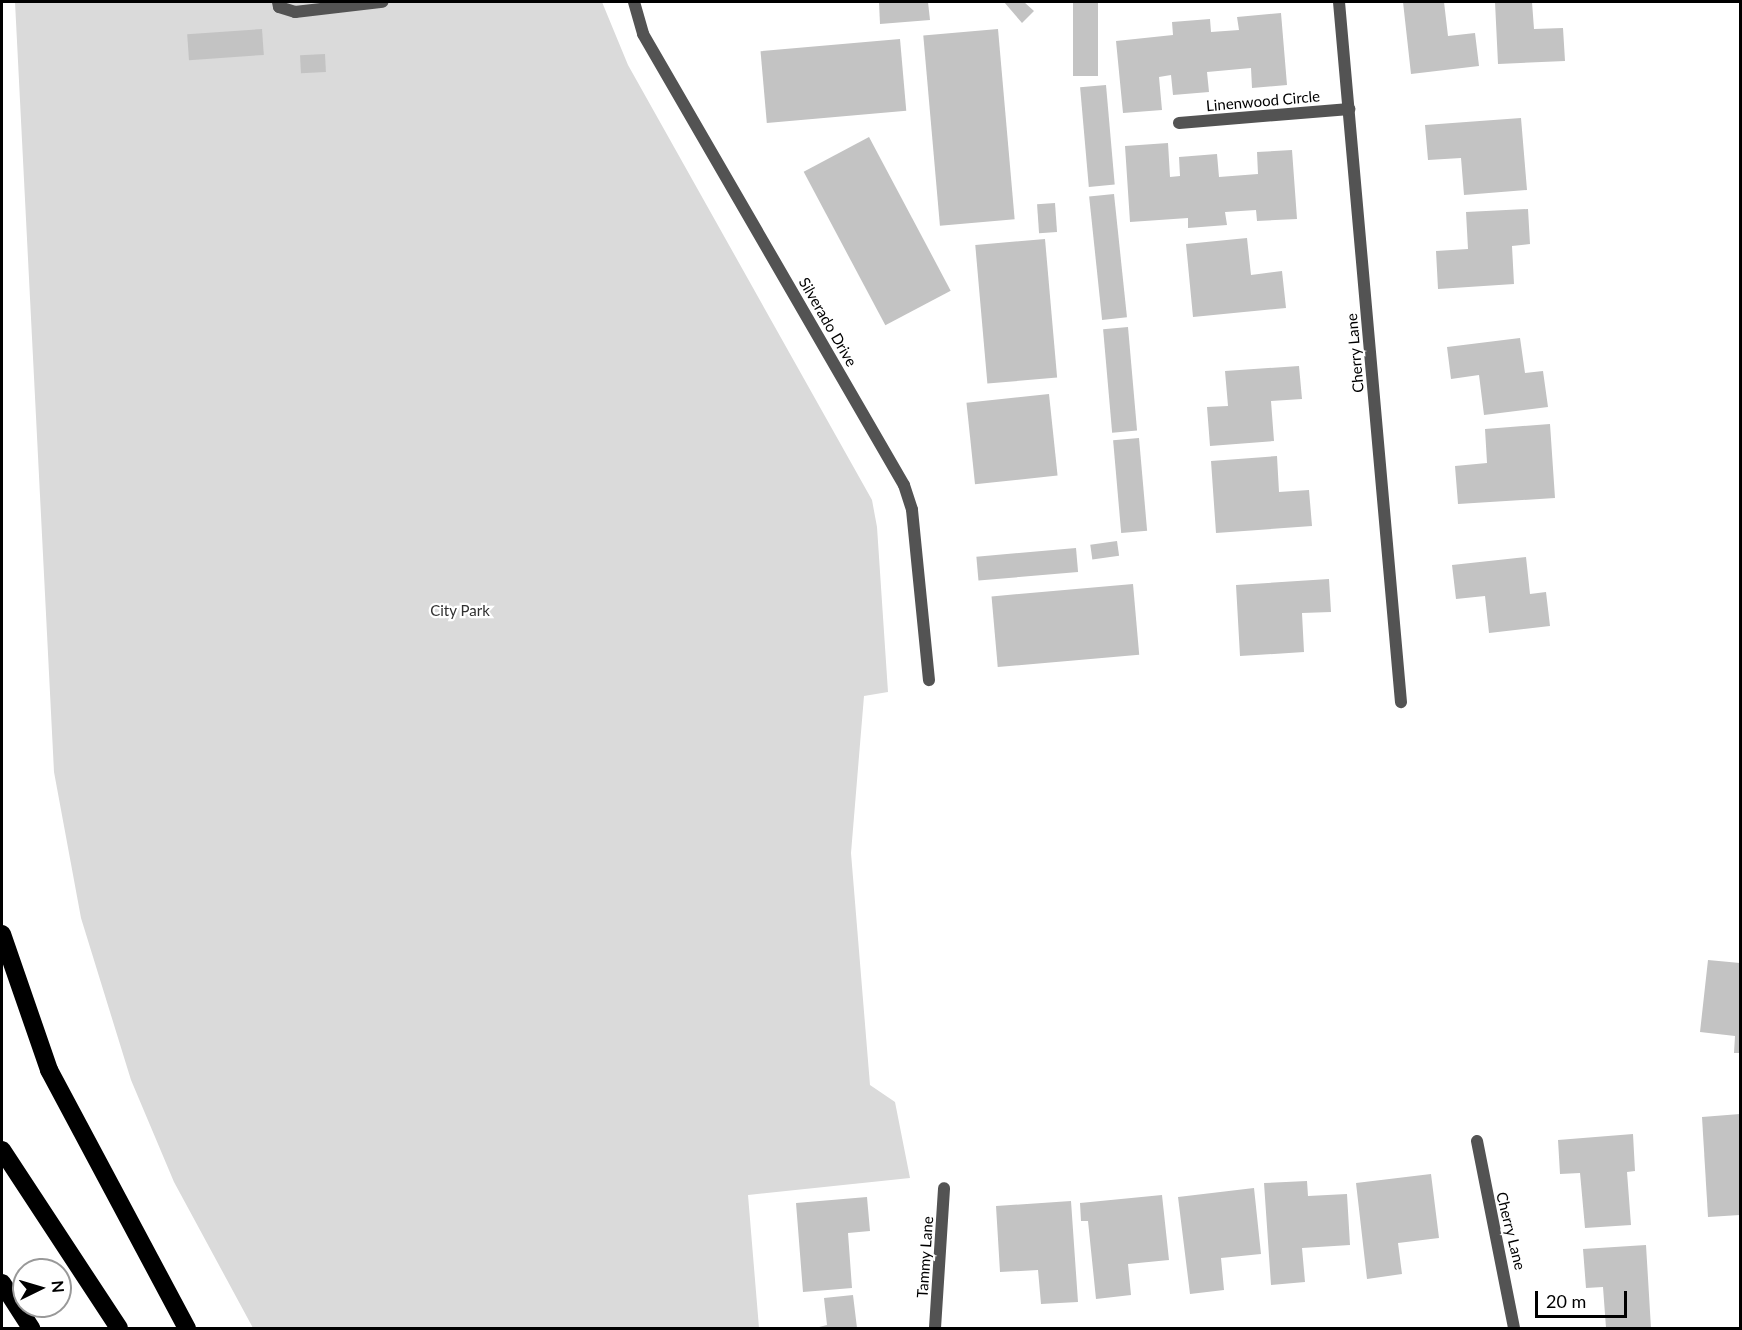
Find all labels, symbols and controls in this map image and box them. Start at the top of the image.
street label: Linenwood Circle [1205,87,1321,115]
street label: Silverado Drive [795,274,861,370]
street label: Cherry Lane [1343,312,1367,394]
park label: City Park [430,602,490,620]
street label: Cherry Lane [1493,1190,1529,1272]
street label: Tammy Lane [913,1215,937,1299]
north arrow [12,1258,72,1318]
scale bar [1538,1279,1630,1317]
text: N [48,1280,68,1294]
text: 20 m [1546,1290,1586,1312]

